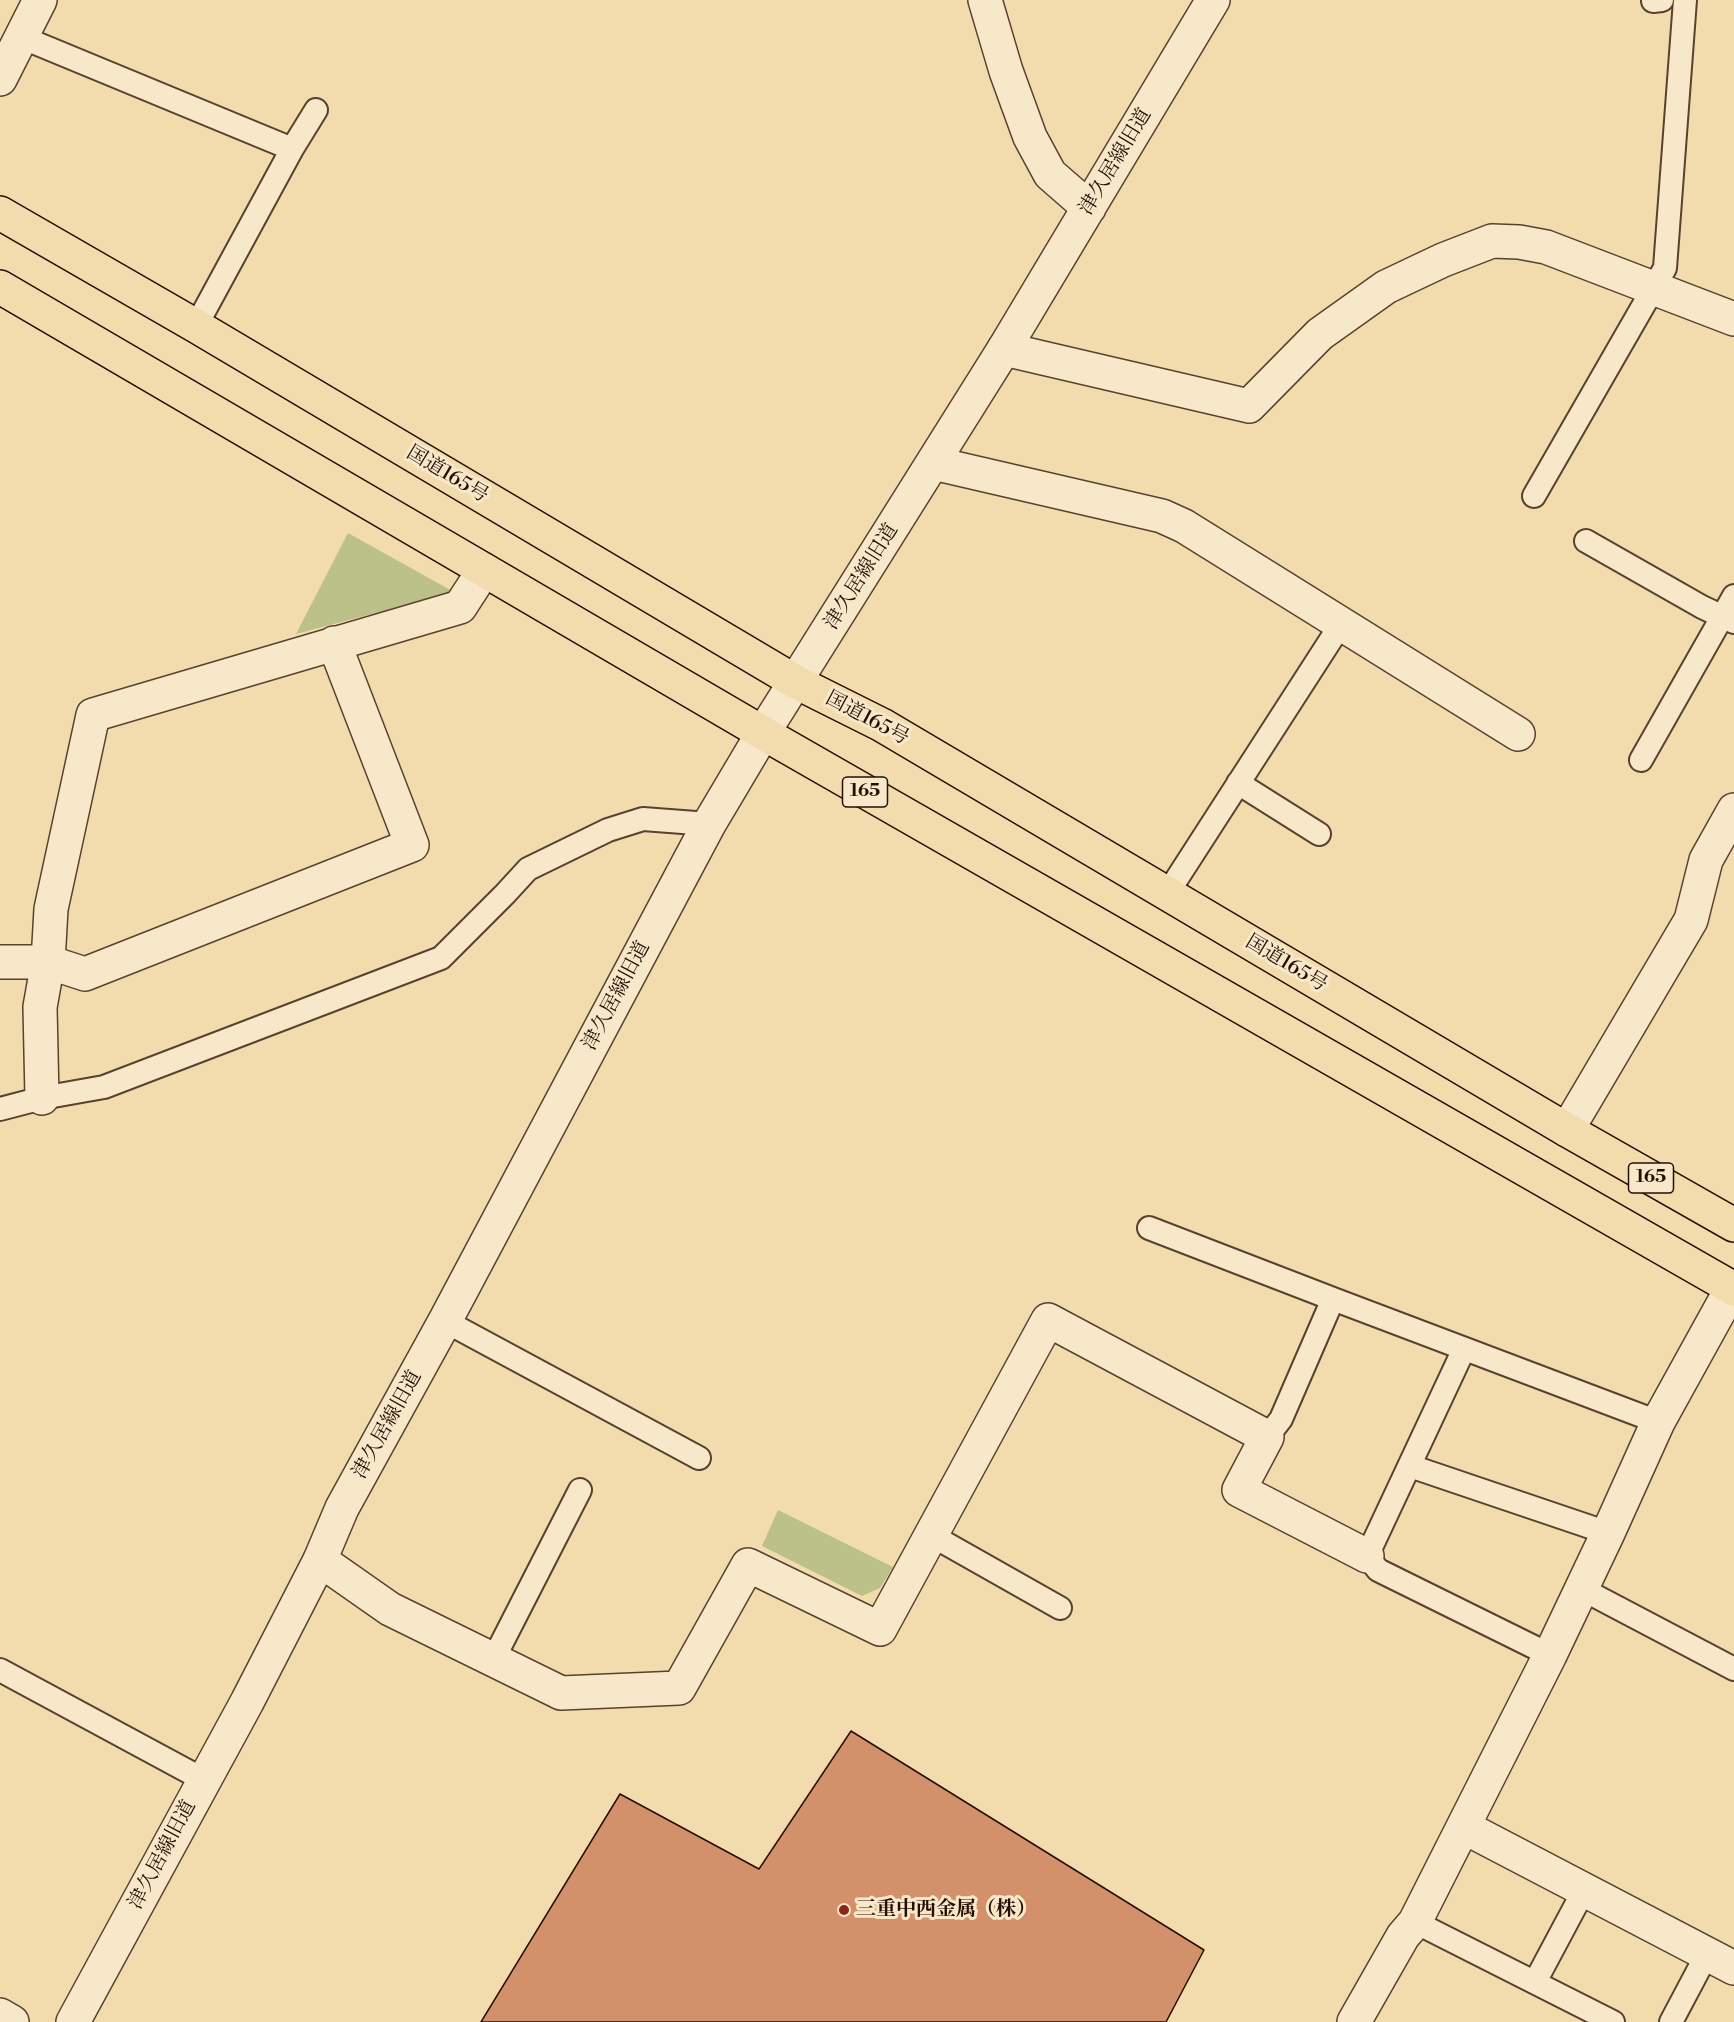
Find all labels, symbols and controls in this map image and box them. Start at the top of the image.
street label: 津久居線旧道 [1075,104,1157,220]
street label: 国道165号 [402,441,492,509]
street label: 津久居線旧道 [820,520,904,634]
street label: 国道165号 [821,687,913,751]
road number: 165 [842,777,888,807]
street label: 国道165号 [1241,930,1331,998]
street label: 津久居線旧道 [578,937,656,1055]
road number: 165 [1628,1163,1674,1193]
street label: 津久居線旧道 [348,1367,428,1483]
street label: 津久居線旧道 [124,1796,202,1914]
place label: 三重中西金属（株） [856,1898,1036,1922]
marker: 三重中西金属（株） [837,1903,851,1917]

